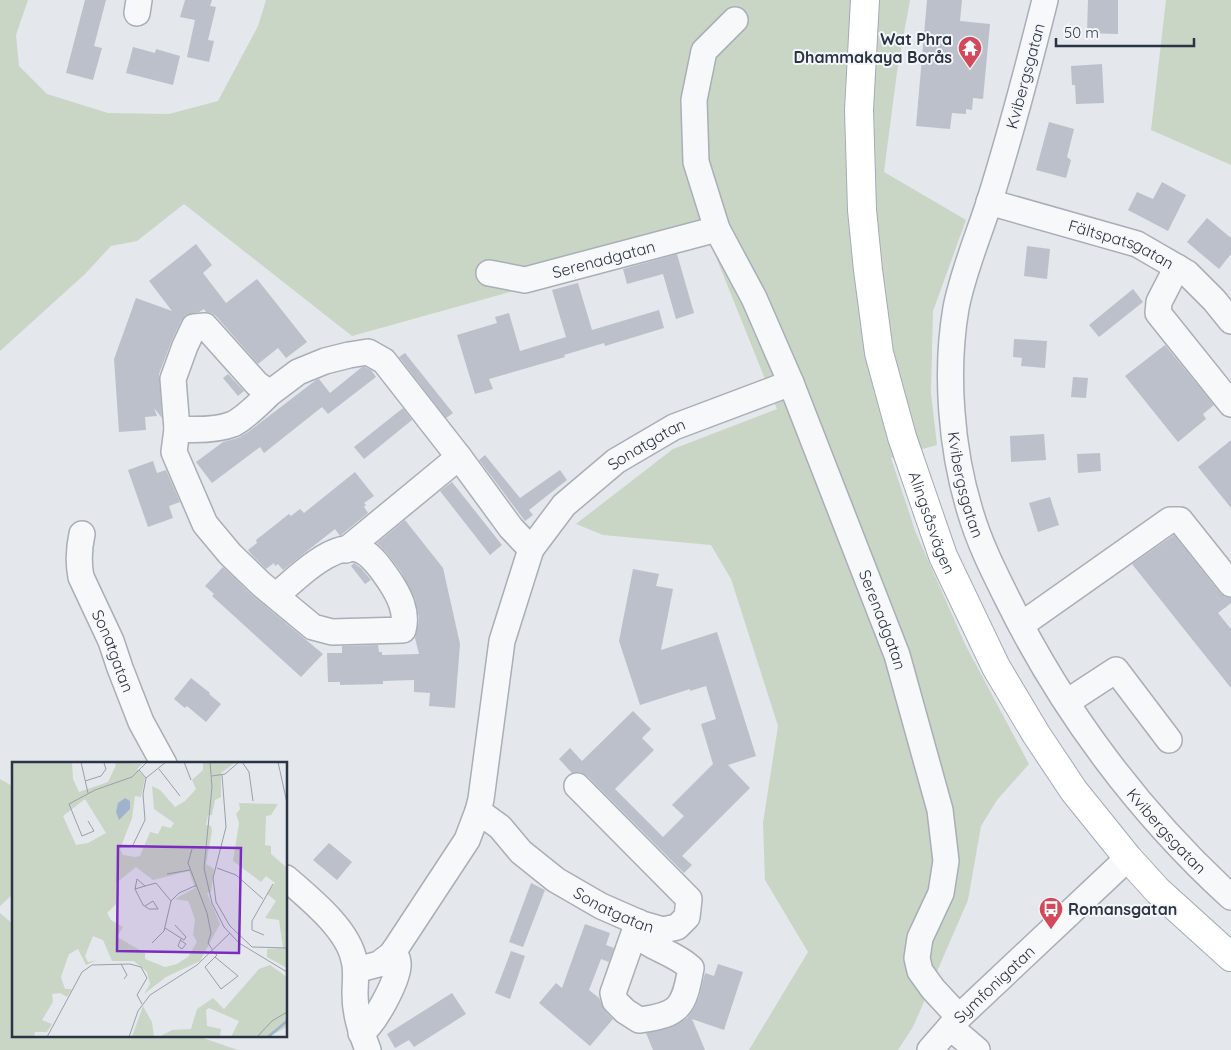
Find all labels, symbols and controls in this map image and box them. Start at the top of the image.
scale bar [1056,15,1194,47]
street label: Kvibergsgatan [1001,21,1049,131]
text: 50 m [1064,23,1099,42]
place label: Wat Phra Dhammakaya Borås [794,29,952,67]
temple icon: Wat Phra Dhammakaya Borås [957,35,983,69]
street label: Fältspatsgatan [1066,215,1178,273]
street label: Serenadgatan [550,236,657,282]
street label: Sonatgatan [603,414,688,474]
street label: Kvibergsgatan [944,430,988,540]
street label: Alingsåsvägen [905,469,960,577]
street label: Serenadgatan [855,567,911,672]
street label: Sonatgatan [88,606,138,695]
inset map [12,762,288,1038]
street label: Kvibergsgatan [1123,784,1211,878]
street label: Sonatgatan [570,882,656,937]
bus stop icon: Romansgatan [1038,896,1064,930]
place label: Romansgatan [1068,899,1177,919]
street label: Symfonigatan [949,941,1039,1027]

